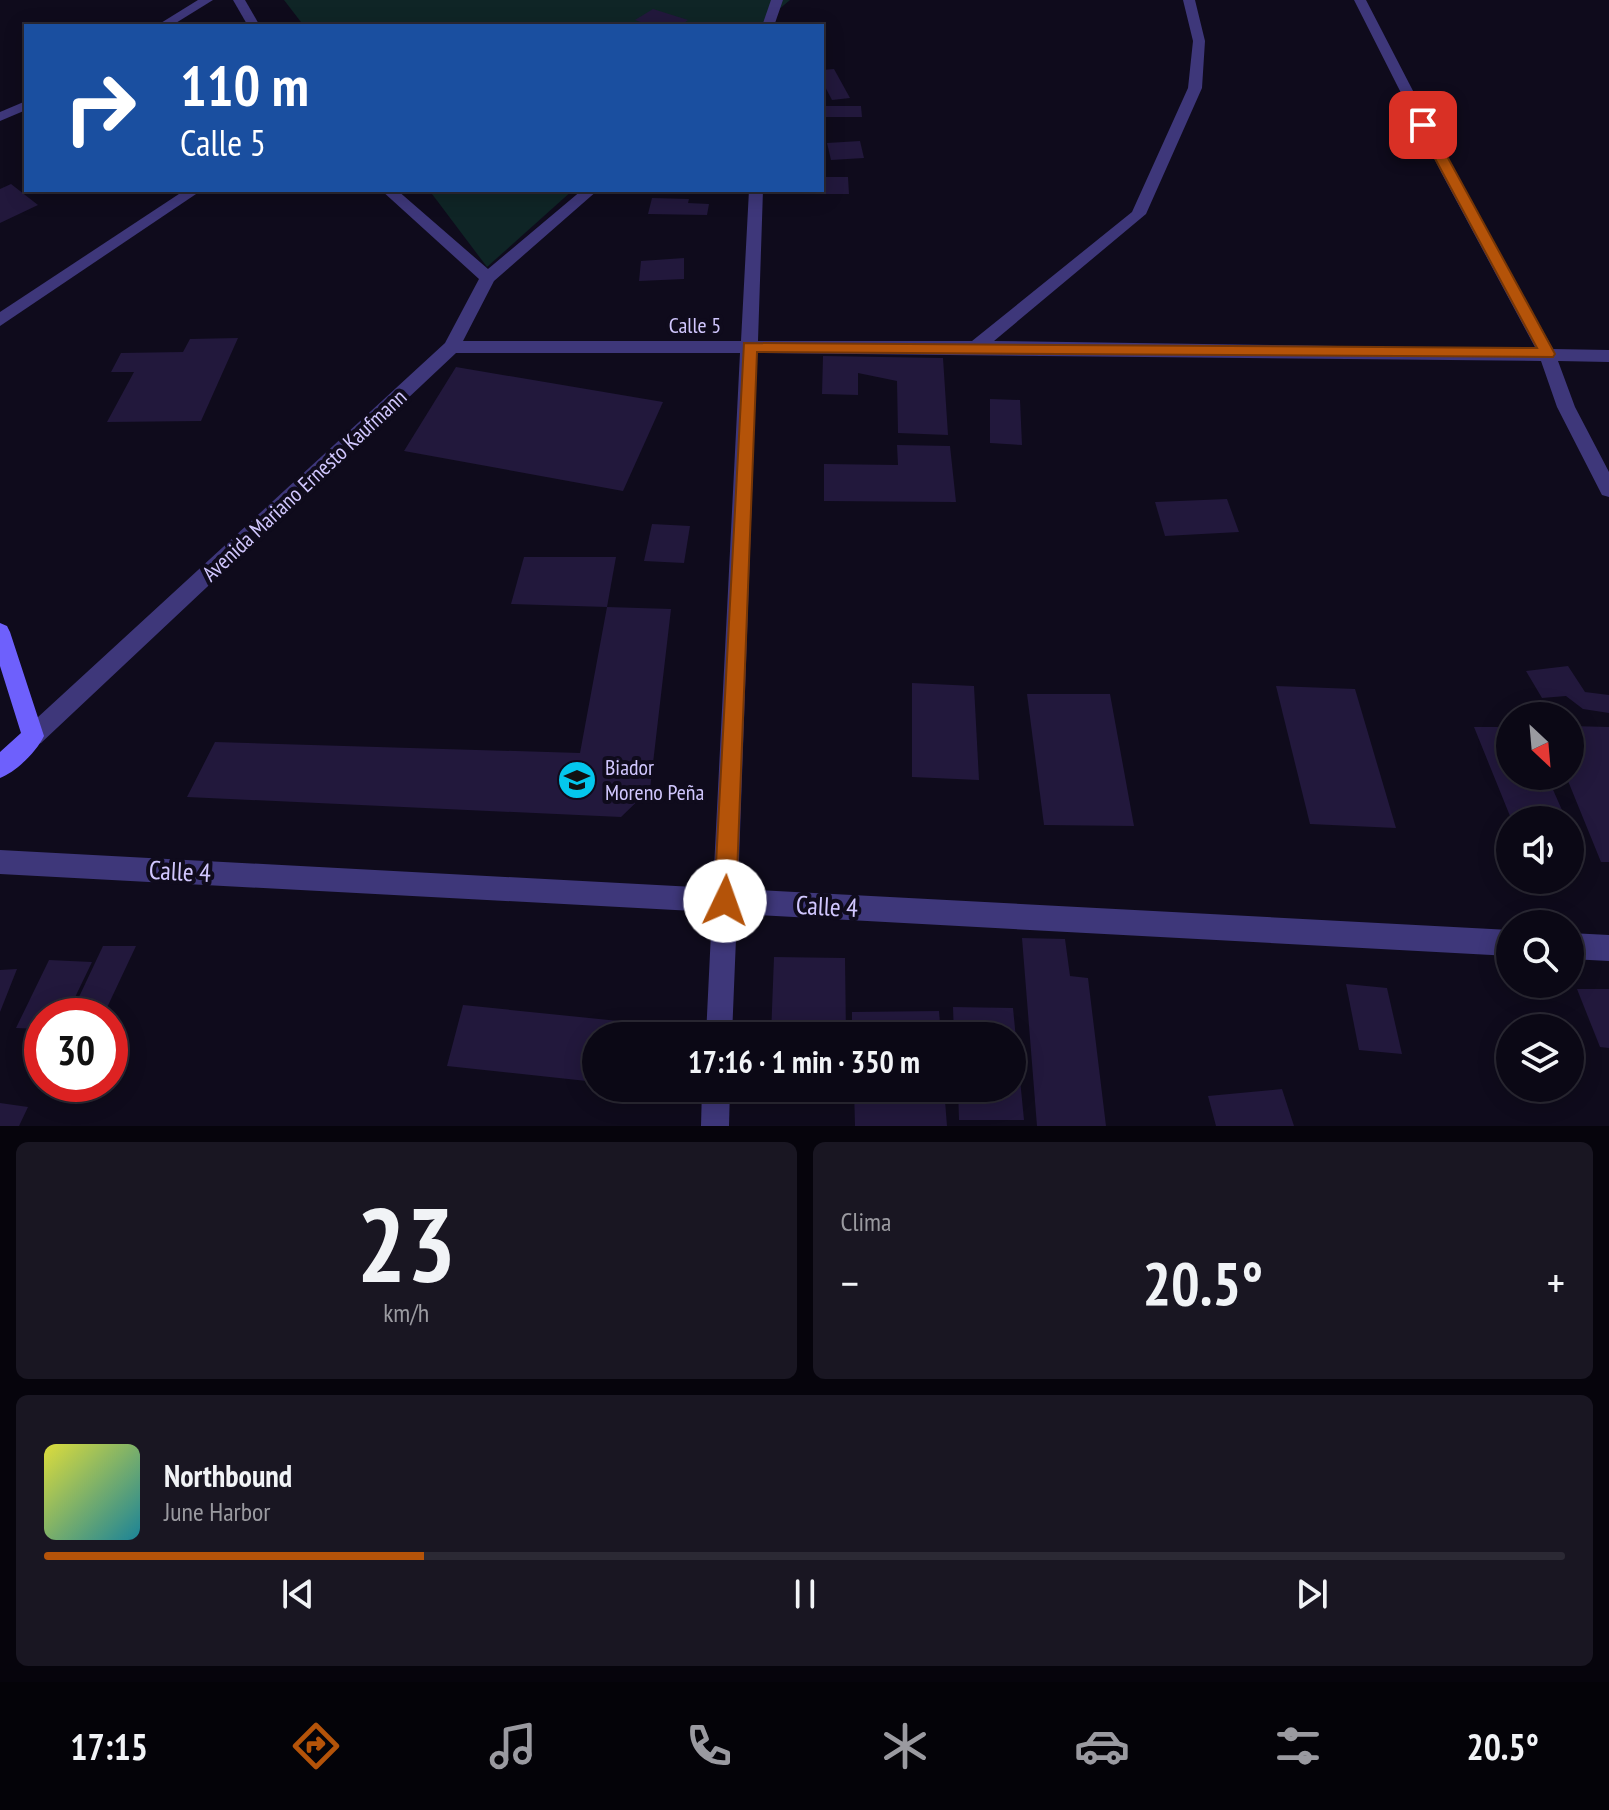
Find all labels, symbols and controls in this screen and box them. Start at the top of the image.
text: 110 m [180,49,309,121]
icon: right [48,56,152,160]
pin [1389,91,1457,159]
icon: arrive [1401,103,1445,147]
text: Calle 5 [180,119,266,166]
street label: Calle 5 [669,311,721,339]
street label: Avenida Mariano Ernesto Kaufmann [196,383,412,587]
north arrow [1496,702,1584,790]
map controls [1496,702,1584,1102]
place label: Biador Moreno Peña [605,753,704,806]
school or university icon: Biador Moreno Peña [556,759,598,801]
button: sound [1496,806,1584,894]
street label: Calle 4 [148,853,212,889]
position arrow [683,859,767,943]
street label: Calle 4 [795,888,859,924]
button: search [1496,910,1584,998]
speed limit sign: 30 [24,998,128,1102]
button: layers [1496,1014,1584,1102]
text: 17:16 · 1 min · 350 m [688,1042,920,1081]
text: 23 [357,1176,456,1311]
text: Clima [841,1205,891,1238]
text: 20.5° [1142,1244,1263,1322]
text: − [841,1254,859,1311]
text: + [1547,1254,1565,1311]
text: km/h [383,1296,429,1329]
text: Northbound [164,1456,292,1495]
text: June Harbor [164,1495,270,1528]
icon: previous [276,1572,320,1616]
icon: pause [783,1572,827,1616]
icon: next [1290,1572,1334,1616]
icon: directions [288,1718,344,1774]
icon: music [485,1718,541,1774]
icon: phone [681,1718,737,1774]
icon: climate [877,1718,933,1774]
icon: car [1074,1718,1130,1774]
icon: filters [1270,1718,1326,1774]
text: 17:15 [70,1723,148,1770]
text: 20.5° [1466,1723,1539,1770]

